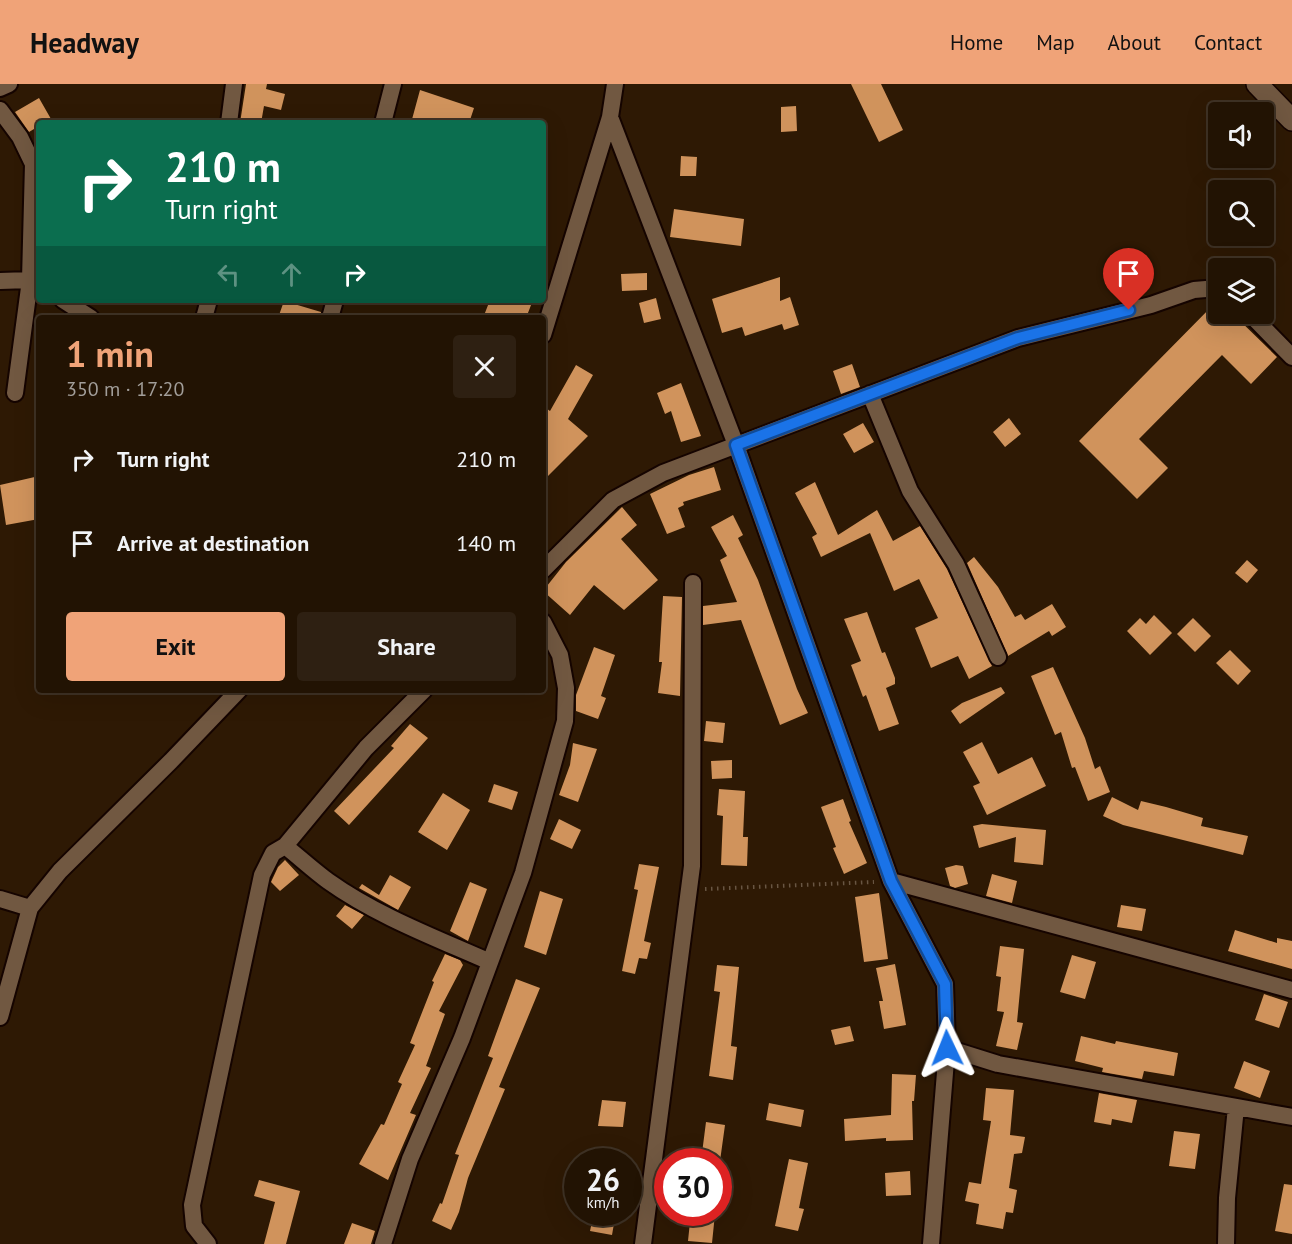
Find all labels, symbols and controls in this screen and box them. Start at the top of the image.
text: Headway [30,24,139,61]
text: Home [950,29,1003,56]
text: Map [1036,29,1075,56]
text: About [1108,29,1161,56]
text: Contact [1194,29,1262,56]
map controls [1208,102,1274,324]
button: sound [1208,102,1274,168]
text: 210 m [165,139,281,194]
icon: right [66,144,144,222]
button: search [1208,180,1274,246]
text: Turn right [165,192,278,226]
pin [1103,248,1154,310]
icon: arrive [1112,257,1145,290]
icon: left [212,258,245,291]
icon: ahead [275,258,308,291]
icon: right [338,258,371,291]
button: layers [1208,258,1274,324]
text: 1 min [66,330,154,377]
button: close [453,335,516,398]
text: 350 m · 17:20 [66,376,184,402]
icon: right [66,443,99,476]
text: Turn right [117,445,209,473]
text: 210 m [456,445,516,473]
icon: arrive [66,527,99,560]
text: Arrive at destination [117,529,309,557]
text: 140 m [456,529,516,557]
button: Exit [66,612,285,681]
button: Share [297,612,516,681]
position arrow [915,1016,979,1080]
speed limit sign: 30 [654,1148,732,1226]
text: 26 [586,1160,620,1199]
text: km/h [587,1193,619,1212]

